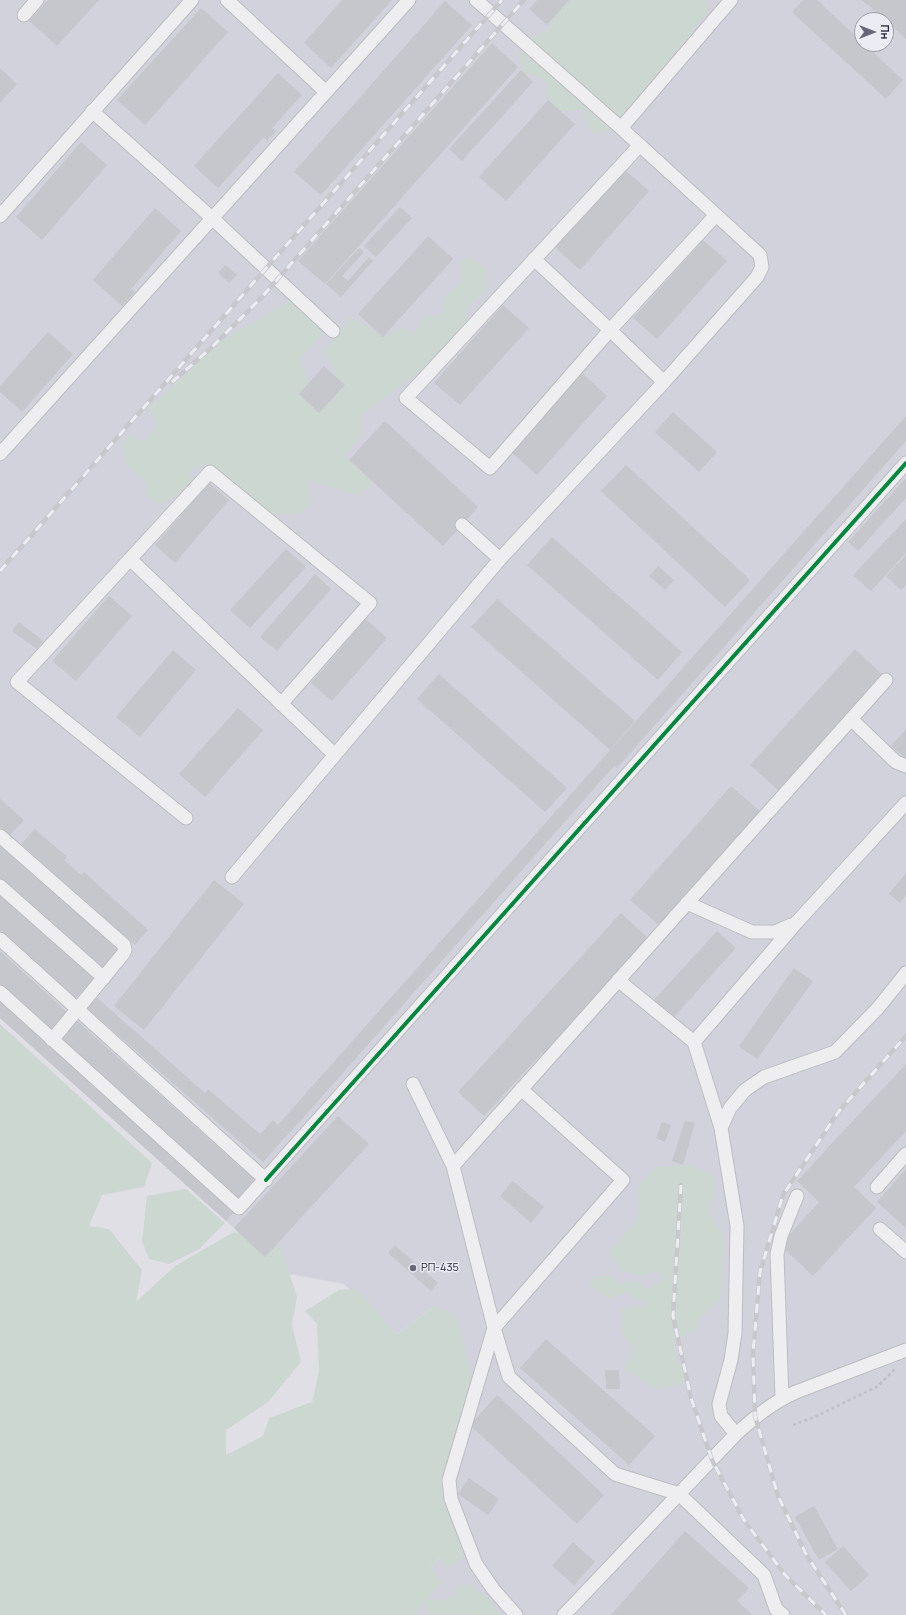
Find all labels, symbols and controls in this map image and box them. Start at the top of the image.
north arrow [854,12,894,52]
text: Пн [878,25,893,39]
place label: РП-435 [421,1261,459,1275]
marker: РП-435 [408,1263,418,1273]

